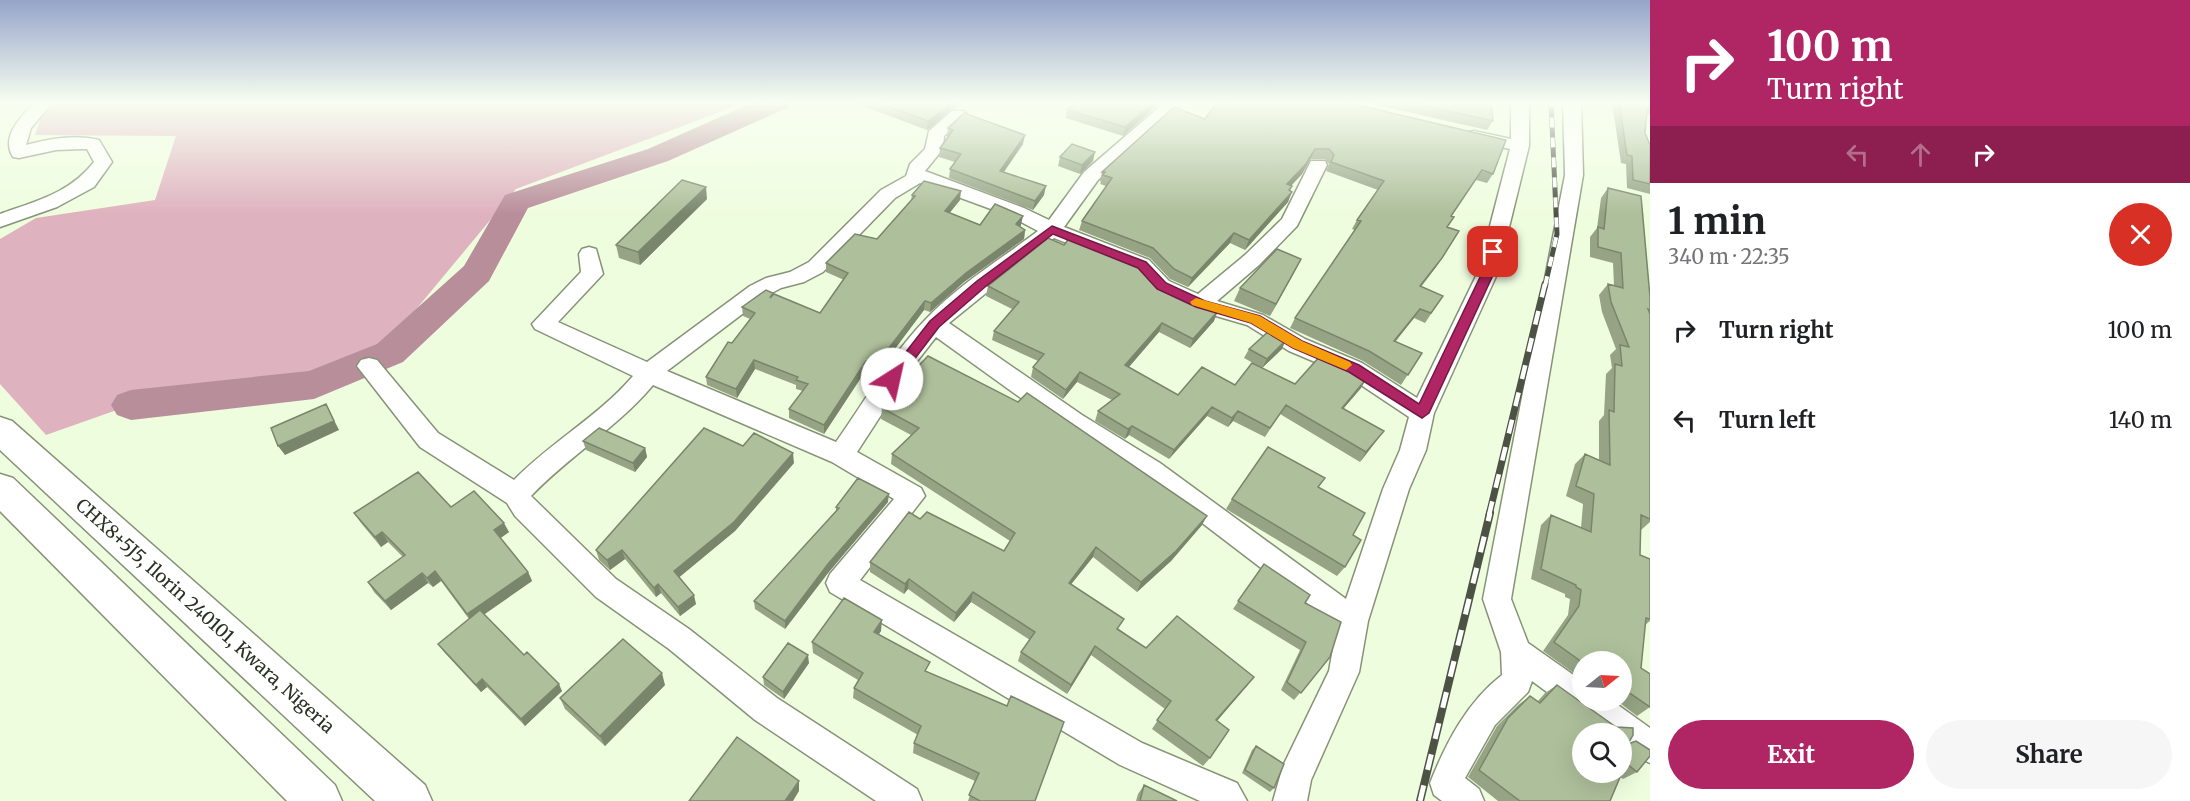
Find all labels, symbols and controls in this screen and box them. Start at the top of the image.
text: 100 m [1767,20,1893,72]
icon: right [1668,24,1746,102]
text: Turn right [1767,72,1904,106]
icon: left [1841,138,1874,171]
icon: ahead [1904,138,1937,171]
icon: right [1967,138,2000,171]
text: 1 min [1668,199,1766,244]
button: close [2109,203,2172,266]
pin [1467,226,1518,277]
icon: arrive [1476,235,1509,268]
text: 340 m · 22:35 [1668,244,1790,269]
icon: right [1668,314,1701,347]
text: Turn right [1719,316,1833,344]
text: 100 m [2107,316,2172,344]
position arrow [860,347,924,411]
icon: left [1668,404,1701,437]
text: Turn left [1719,406,1816,434]
text: 140 m [2109,406,2172,434]
street label: CHX8+5J5, Ilorin 240101, Kwara, Nigeria [71,493,340,738]
north arrow [1572,651,1632,711]
map controls [1572,651,1632,783]
button: Exit [1668,720,1914,789]
button: Share [1926,720,2172,789]
button: search [1572,723,1632,783]

